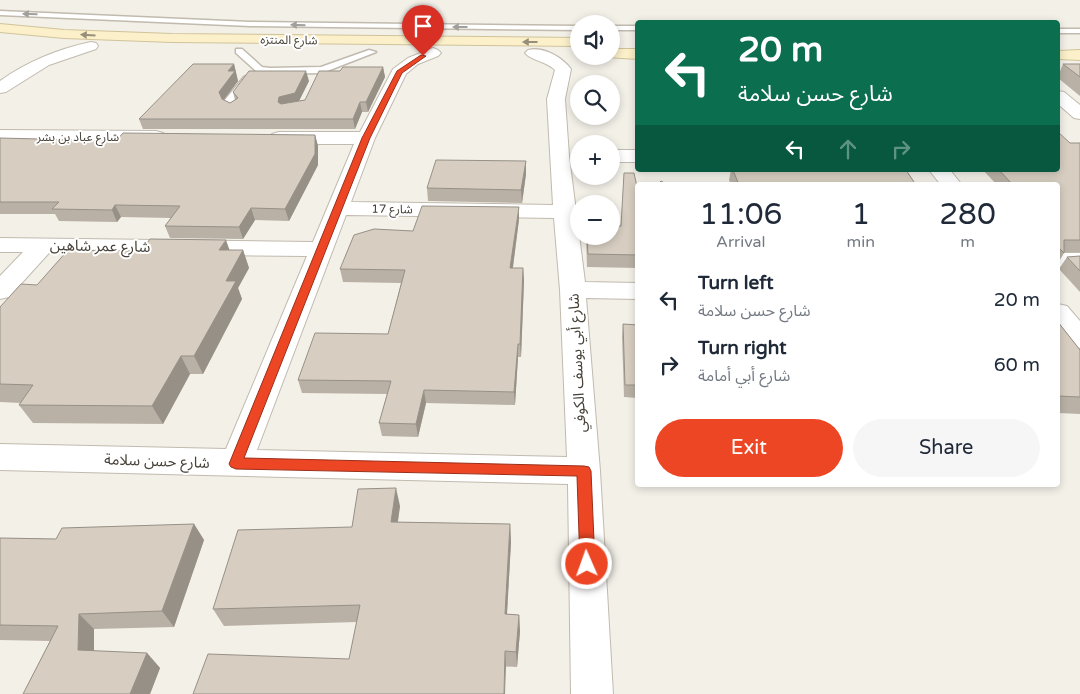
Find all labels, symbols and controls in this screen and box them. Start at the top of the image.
pin [402,5,444,56]
one-way arrow [22,9,38,17]
icon: arrive [409,12,437,40]
map controls [570,15,620,245]
button: sound [570,15,620,65]
one-way arrow [289,21,305,29]
one-way arrow [452,23,468,31]
text: 20 m [738,29,823,71]
one-way arrow [79,30,95,38]
street label: شارع المنتزه [260,33,318,49]
one-way arrow [522,38,538,46]
icon: left [655,40,720,105]
button: search [570,75,620,125]
text: شارع حسن سلامة [738,81,893,107]
street label: شارع عباد بن بشر [36,130,119,146]
button: + [570,135,620,185]
icon: left [781,135,809,163]
icon: ahead [834,135,862,163]
icon: right [887,135,915,163]
button: − [570,195,620,245]
text: 11:06 [699,196,782,233]
text: 1 [851,196,870,233]
text: 280 [939,196,996,233]
street label: شارع 17 [371,202,413,218]
text: Arrival [716,232,766,252]
text: min [847,232,875,252]
text: m [960,232,975,252]
street label: شارع عمر شاهين [50,236,151,259]
text: Turn left [698,272,774,294]
icon: left [655,286,683,314]
text: 20 m [994,289,1040,311]
street label: شارع أبي يوسف الكوفي [564,293,593,433]
text: شارع حسن سلامة [698,301,811,321]
text: Turn right [698,337,786,359]
icon: right [655,351,683,379]
text: 60 m [994,354,1040,376]
text: شارع أبي أمامة [698,366,790,386]
button: Exit [655,419,843,477]
button: Share [853,419,1040,477]
street label: شارع حسن سلامة [104,450,210,475]
position arrow [560,537,612,589]

